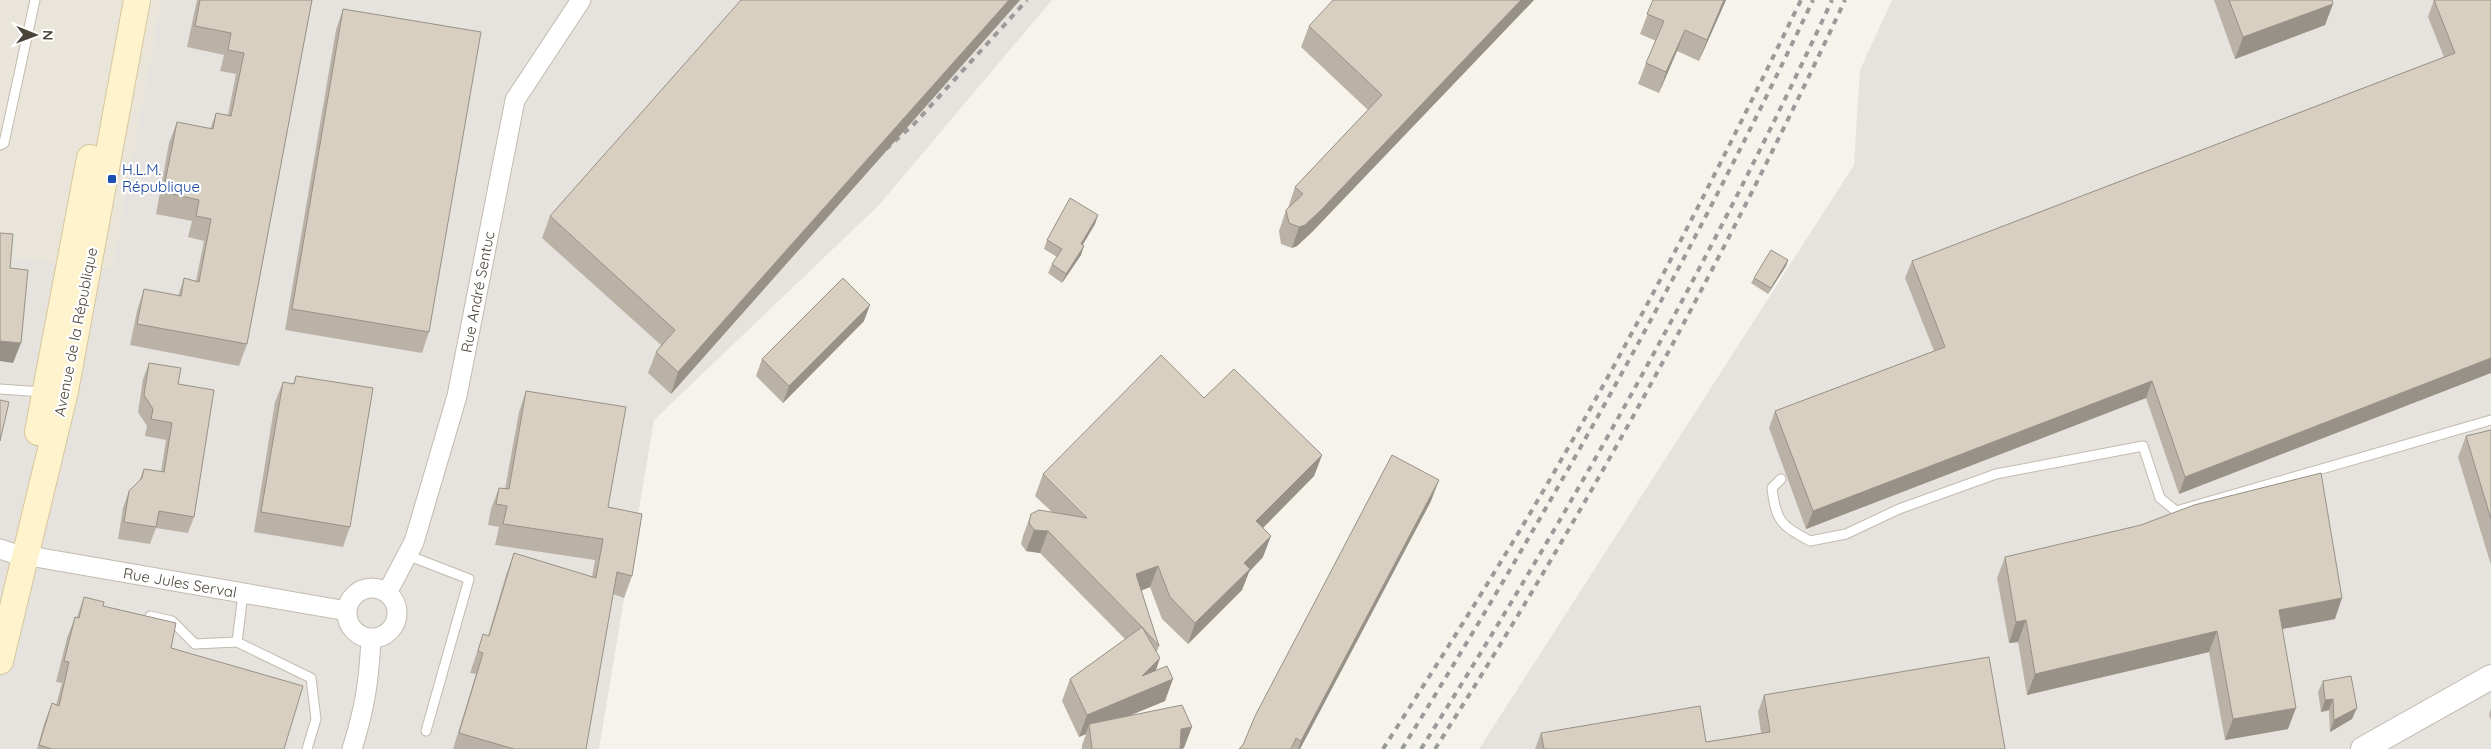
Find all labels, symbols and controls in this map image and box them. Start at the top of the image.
north arrow [10,10,60,60]
text: N [39,30,57,41]
place label: H.L.M. République [122,160,200,196]
marker: H.L.M. République [106,173,118,185]
street label: Rue André Sentuc [456,229,499,354]
street label: Avenue de la République [50,246,101,418]
street label: Rue Jules Serval [122,563,238,602]

